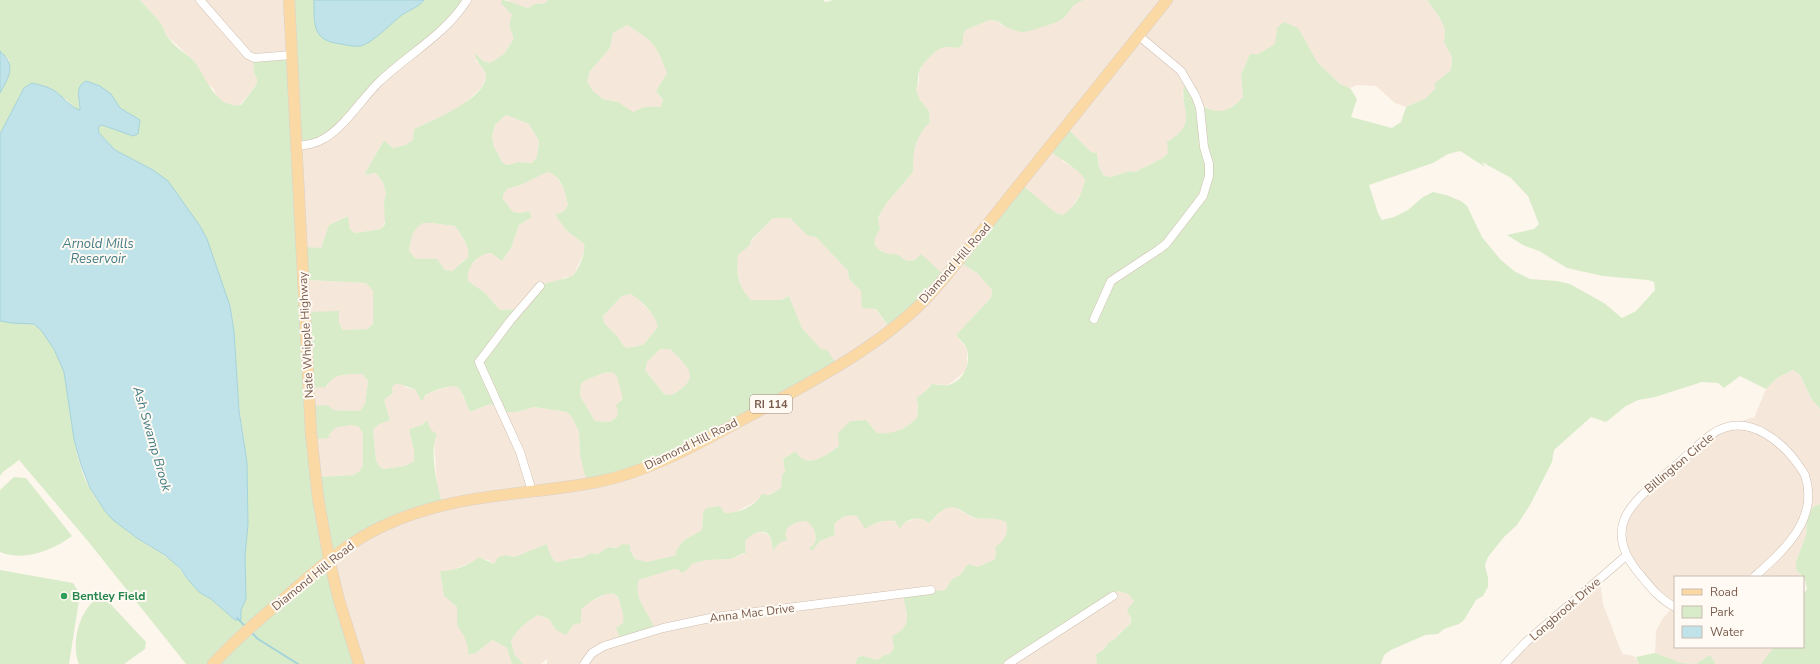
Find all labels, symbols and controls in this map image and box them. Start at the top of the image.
street label: Diamond Hill Road [916,219,994,307]
water label: Arnold Mills Reservoir [61,235,134,268]
street label: Nate Whipple Highway [295,270,317,399]
water label: Ash Swamp Brook [128,383,176,494]
road number: RI 114 [750,395,792,413]
street label: Diamond Hill Road [642,414,740,474]
street label: Billington Circle [1641,429,1717,497]
street label: Diamond Hill Road [268,538,358,614]
street label: Longbrook Drive [1526,574,1604,644]
legend [1674,576,1804,648]
text: Road [1710,584,1738,600]
place label: Bentley Field [72,588,145,604]
marker: Bentley Field [59,591,69,601]
street label: Anna Mac Drive [709,600,795,626]
text: Park [1710,604,1735,620]
text: Water [1710,624,1744,640]

